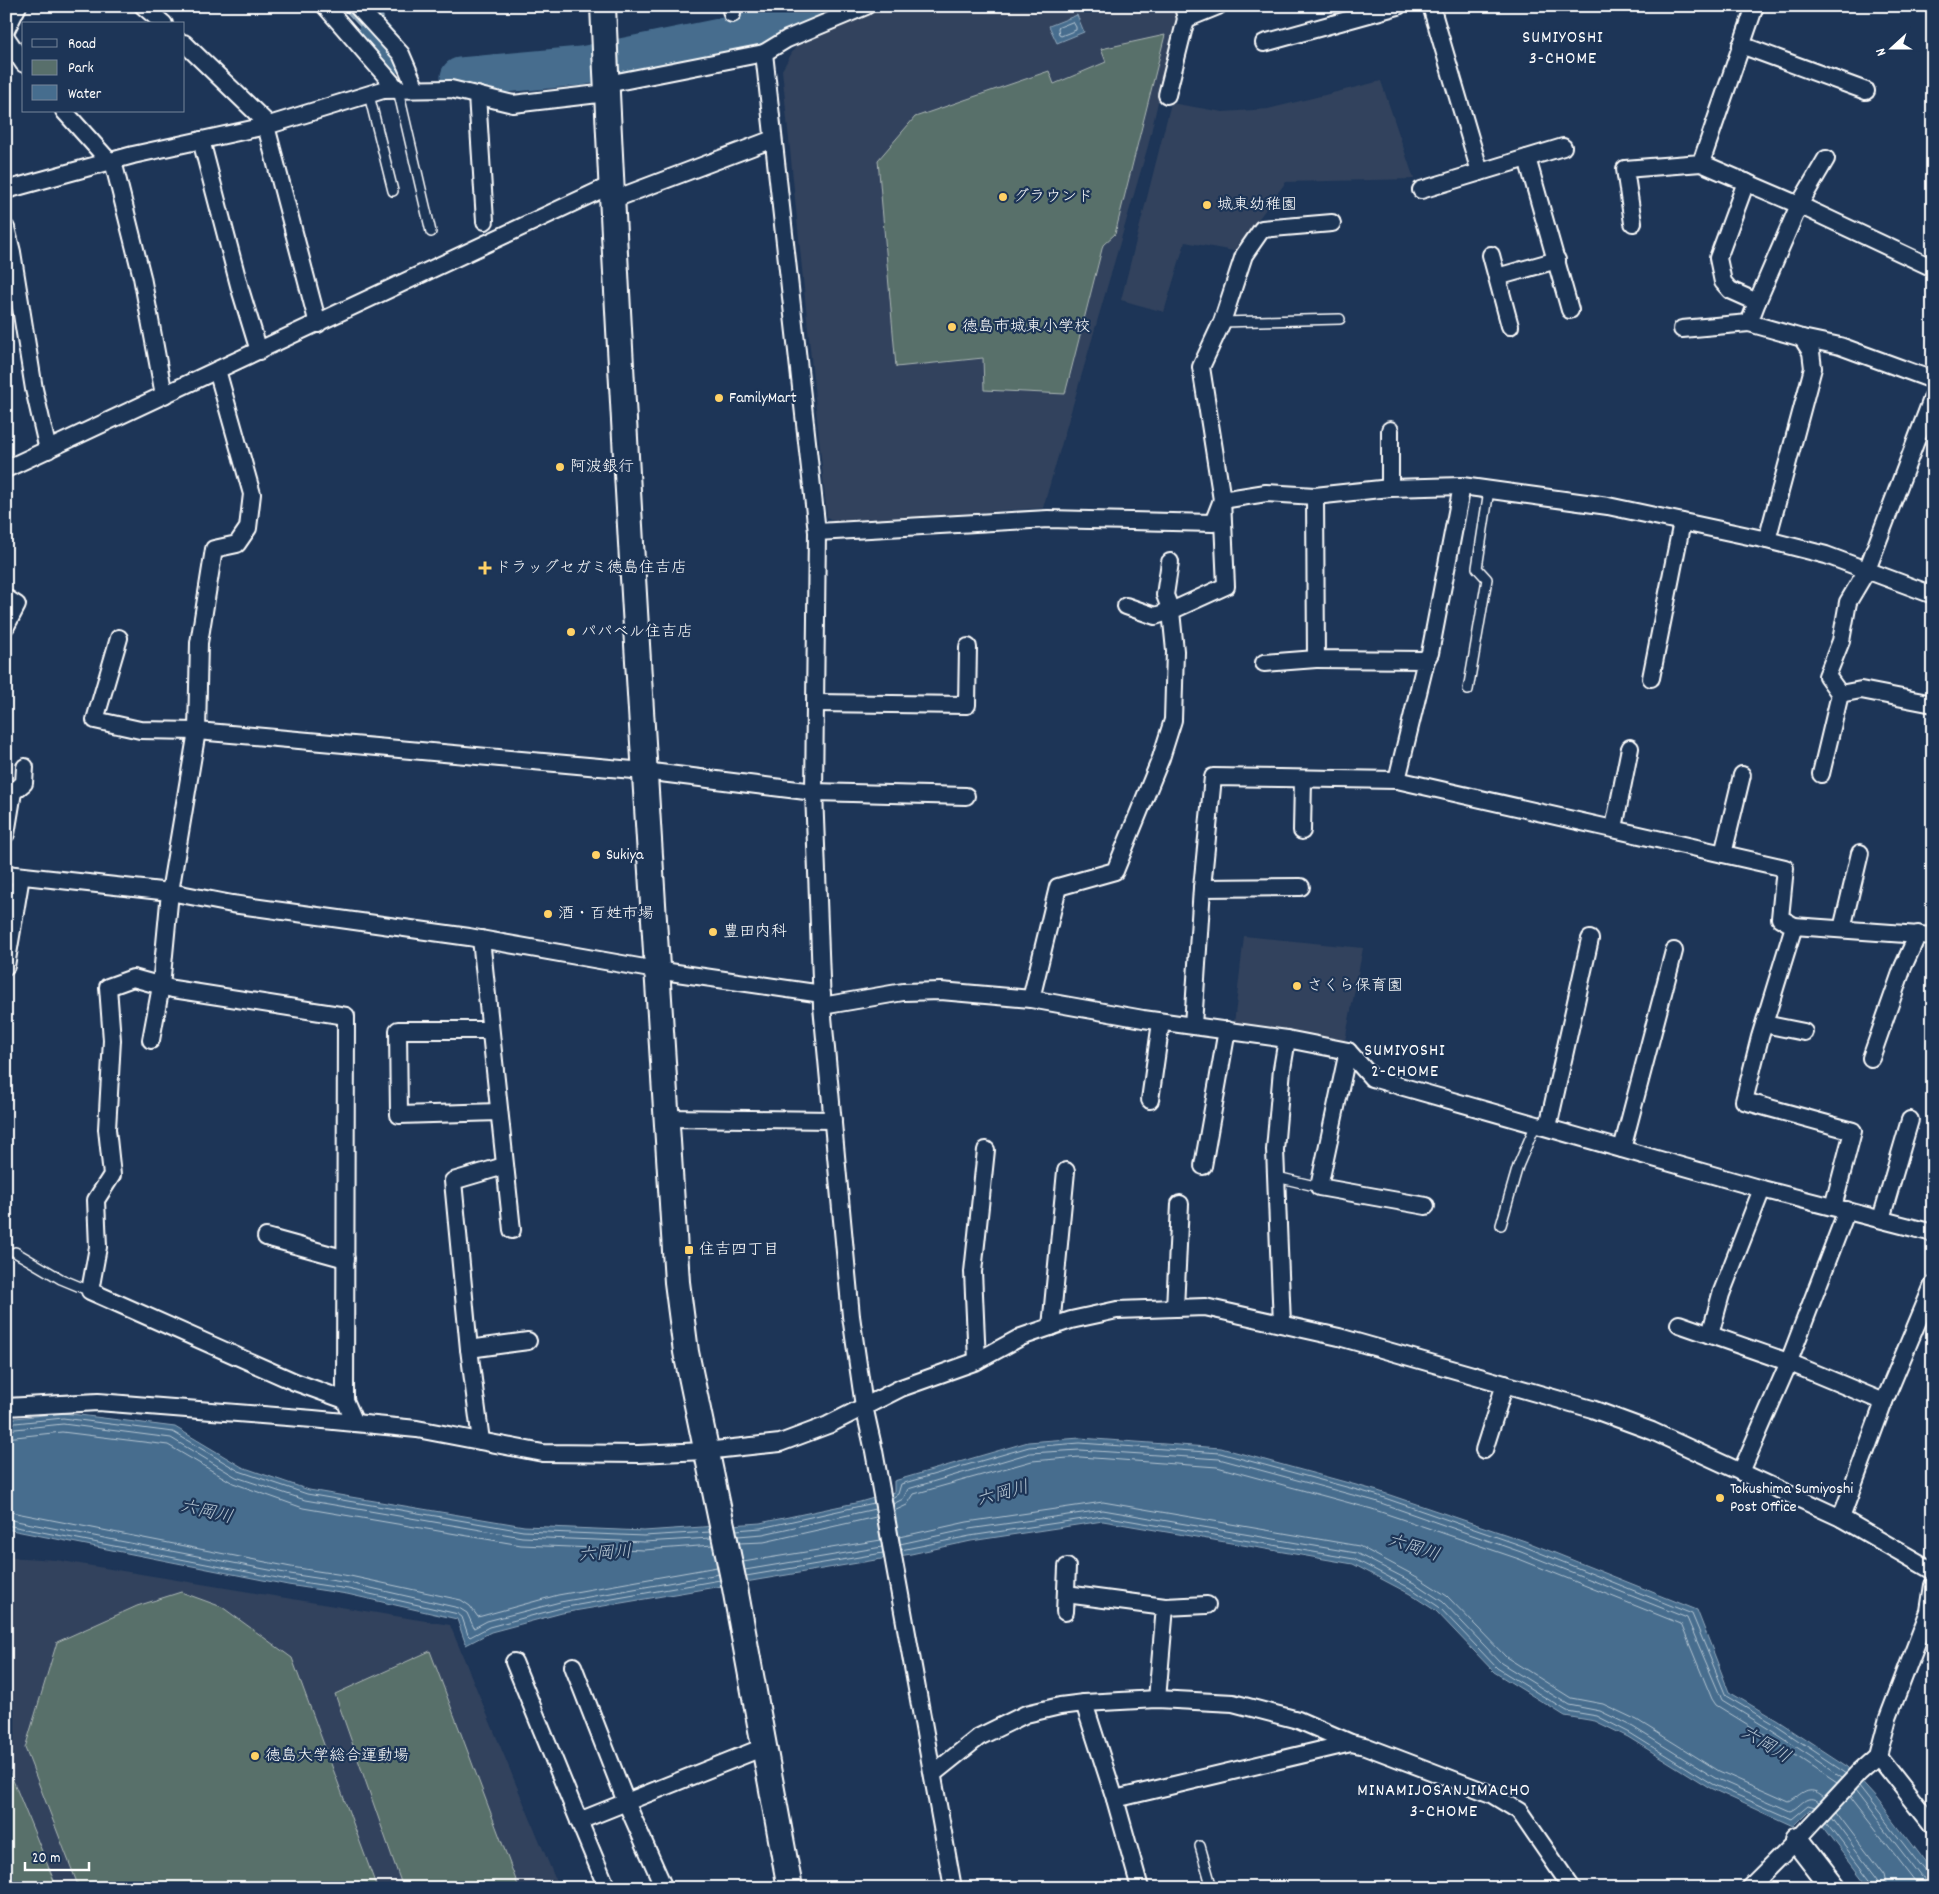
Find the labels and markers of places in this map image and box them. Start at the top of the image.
place label: グラウンド [1013,186,1093,209]
marker: グラウンド [997,191,1009,203]
place label: 城東幼稚園 [1217,194,1297,217]
marker: 城東幼稚園 [1201,199,1213,211]
place label: 徳島市城東小学校 [962,316,1090,339]
marker: 徳島市城東小学校 [946,321,958,333]
place label: FamilyMart [729,387,797,410]
marker: FamilyMart [713,392,725,404]
place label: 阿波銀行 [570,456,634,479]
marker: 阿波銀行 [554,461,566,473]
place label: ドラッグセガミ徳島住吉店 [495,557,687,580]
marker: ドラッグセガミ徳島住吉店 [479,562,491,574]
place label: パパベル住吉店 [581,621,693,644]
marker: パパベル住吉店 [565,626,577,638]
place label: Sukiya [606,844,644,867]
marker: Sukiya [590,849,602,861]
place label: 酒・百姓市場 [558,903,654,926]
marker: 酒・百姓市場 [542,908,554,920]
place label: 豊田内科 [723,921,787,944]
marker: 豊田内科 [707,926,719,938]
place label: さくら保育園 [1307,975,1403,998]
marker: さくら保育園 [1291,980,1303,992]
place label: 住吉四丁目 [699,1239,779,1262]
marker: 住吉四丁目 [683,1244,695,1256]
place label: Tokushima Sumiyoshi Post Office [1730,1478,1853,1519]
marker: Tokushima Sumiyoshi Post Office [1714,1492,1726,1504]
place label: 徳島大学総合運動場 [265,1745,409,1768]
marker: 徳島大学総合運動場 [249,1750,261,1762]

